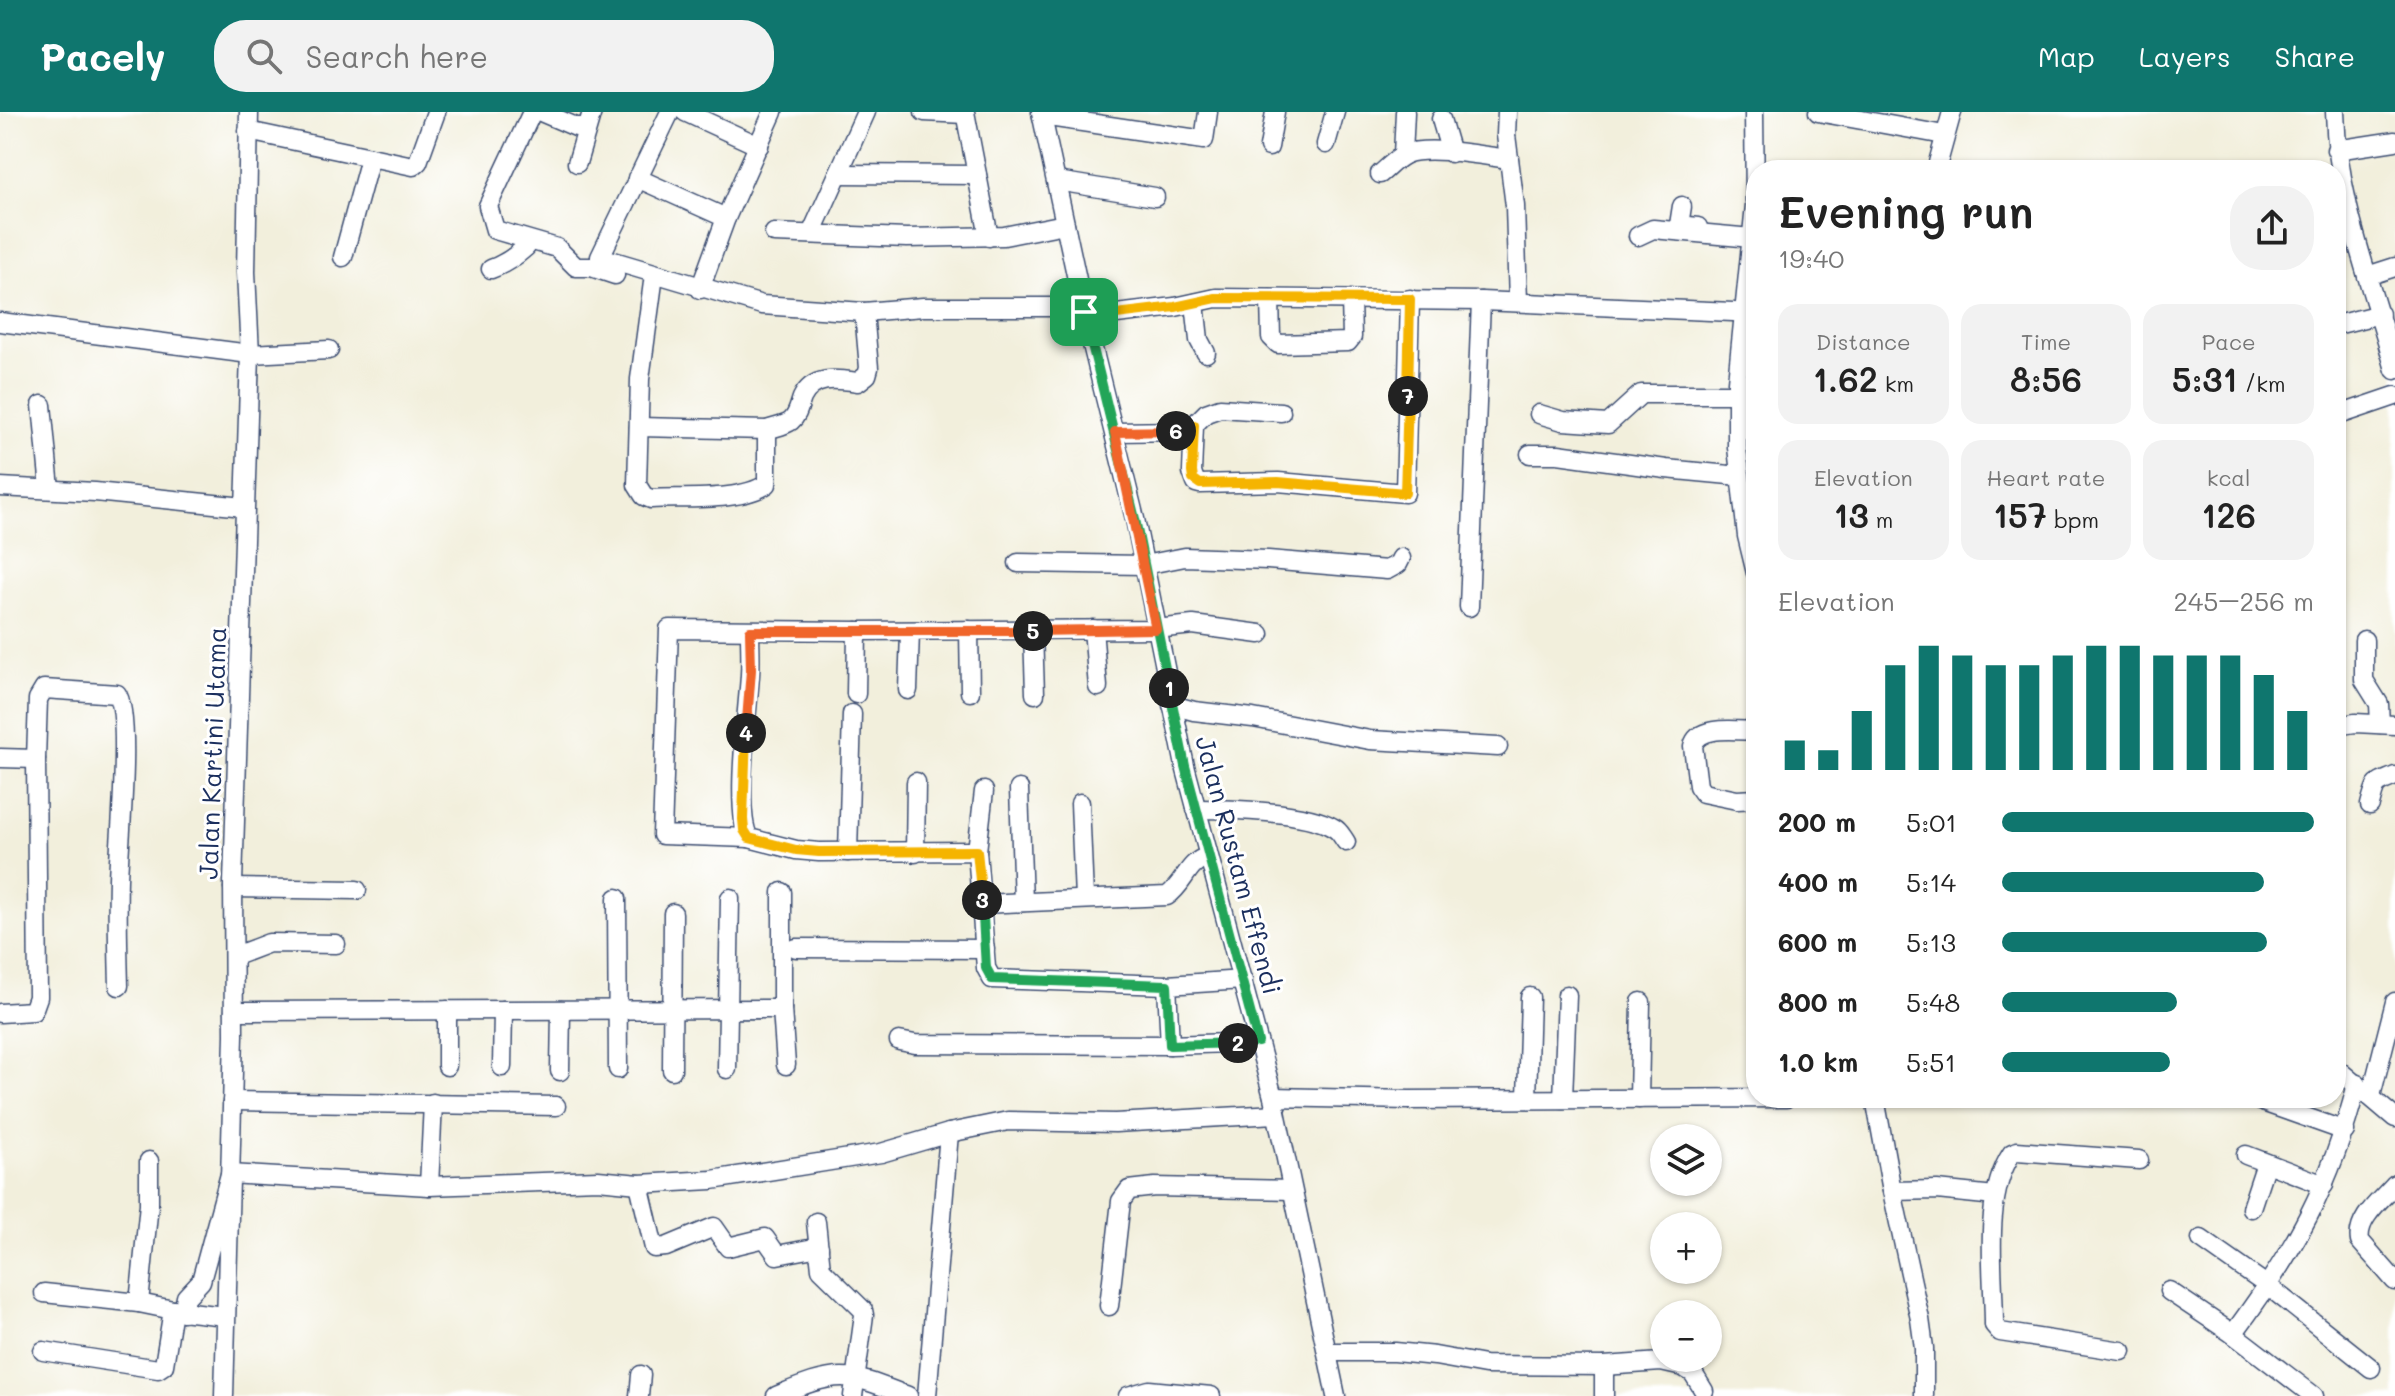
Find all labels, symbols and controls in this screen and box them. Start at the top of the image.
search box [214,20,774,92]
text: Pacely [40,31,166,81]
icon: search [242,34,286,78]
text: Search here [306,36,488,76]
text: Map [2038,38,2095,74]
text: Layers [2139,38,2231,74]
text: Share [2275,38,2355,74]
text: Evening run [1778,182,2033,239]
button: share [2230,186,2314,270]
text: 19:40 [1778,241,1844,275]
pin [1050,278,1118,346]
icon: arrive [1062,290,1106,334]
text: Distance [1816,327,1911,356]
text: Time [2021,327,2071,356]
text: Pace [2202,327,2256,356]
text: 1.62 [1813,356,1878,401]
text: 8:56 [2010,356,2082,401]
text: 5:31 [2172,356,2238,401]
text: km [1878,369,1914,398]
text: /km [2238,369,2286,398]
pin: 7 [1388,376,1428,416]
text: 7 [1402,381,1414,410]
pin: 6 [1156,411,1196,451]
text: 6 [1169,416,1183,445]
text: Elevation [1814,463,1913,492]
text: Heart rate [1987,463,2105,492]
text: kcal [2207,463,2251,492]
text: 13 [1833,492,1869,537]
text: 157 [1993,492,2047,537]
text: 126 [2201,492,2256,537]
text: m [1869,505,1893,534]
text: bpm [2047,505,2099,534]
text: Elevation [1778,584,1895,618]
text: 245–256 m [2173,584,2314,618]
pin: 5 [1013,611,1053,651]
text: 5 [1027,616,1039,645]
street label: Jalan Kartini Utama [191,626,233,880]
pin: 1 [1149,668,1189,708]
text: 1 [1164,673,1174,702]
pin: 4 [726,713,766,753]
text: 4 [739,718,753,747]
street label: Jalan Rustam Effendi [1188,732,1290,998]
text: 200 m [1778,805,1856,839]
text: 5:01 [1906,805,1957,839]
text: 400 m [1778,865,1858,899]
text: 5:14 [1906,865,1956,899]
pin: 3 [962,880,1002,920]
text: 3 [975,885,989,914]
text: 600 m [1778,925,1857,959]
text: 5:13 [1906,925,1956,959]
text: 800 m [1778,985,1858,1019]
text: 5:48 [1906,985,1960,1019]
pin: 2 [1218,1023,1258,1063]
text: 2 [1232,1028,1244,1057]
text: 1.0 km [1778,1045,1858,1079]
text: 5:51 [1906,1045,1956,1079]
map controls [1650,1124,1722,1372]
button: layers [1650,1124,1722,1196]
button: + [1650,1212,1722,1284]
button: − [1650,1300,1722,1372]

